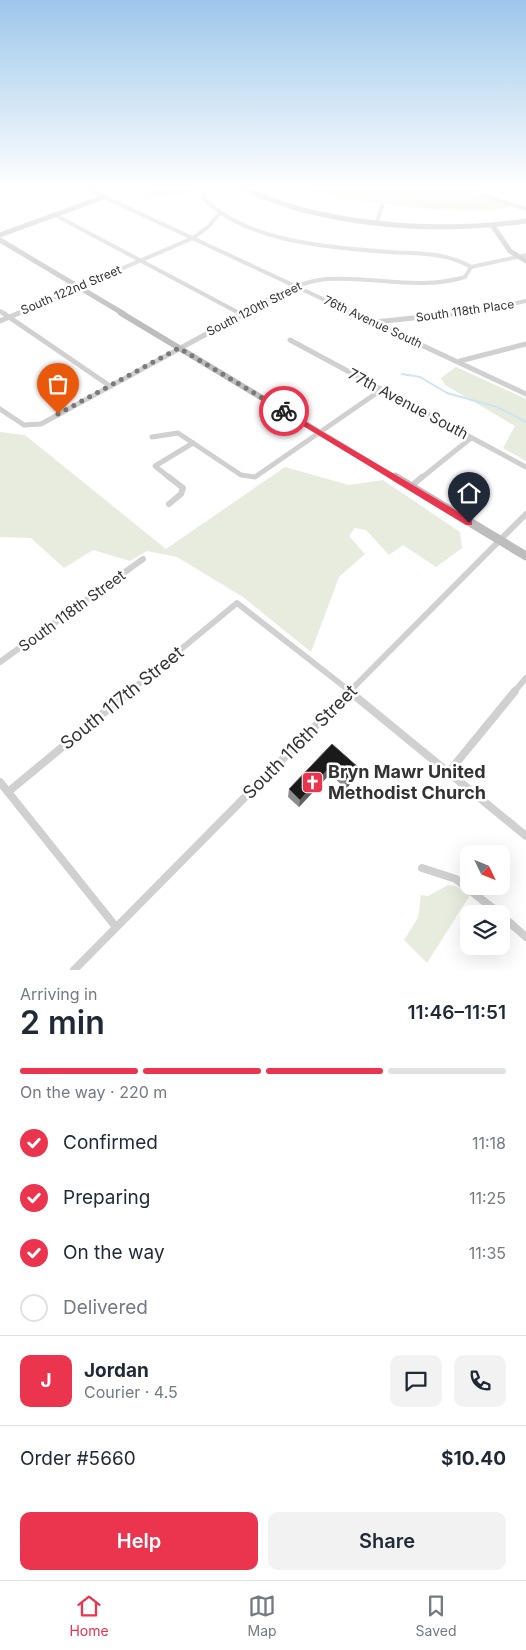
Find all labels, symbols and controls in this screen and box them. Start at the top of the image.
street label: South 122nd Street [18,262,123,317]
street label: South 120th Street [204,278,304,339]
street label: 76th Avenue South [322,292,425,351]
street label: South 118th Place [415,296,515,325]
pin [37,363,79,414]
street label: 77th Avenue South [345,364,472,443]
icon: bag [44,370,72,398]
courier [259,386,309,436]
icon: bike [270,397,298,425]
pin [448,472,490,523]
icon: home [455,479,483,507]
street label: South 118th Street [15,565,129,656]
street label: South 117th Street [56,642,187,754]
street label: South 116th Street [238,680,361,803]
place label: Bryn Mawr United Methodist Church [328,761,486,803]
church icon: Bryn Mawr United Methodist Church [300,770,324,794]
north arrow [460,845,510,895]
map controls [460,845,510,955]
button: layers [460,905,510,955]
text: Arriving in [20,984,97,1004]
text: 11:46–11:51 [407,1001,506,1024]
text: 2 min [20,1003,105,1042]
text: On the way · 220 m [20,1082,167,1102]
icon: check [20,1129,48,1157]
text: Confirmed [63,1131,158,1154]
text: 11:18 [472,1133,506,1153]
icon: check [20,1184,48,1212]
text: Preparing [63,1186,150,1209]
text: 11:25 [469,1188,506,1208]
icon: check [20,1239,48,1267]
text: On the way [63,1241,165,1264]
text: 11:35 [469,1243,506,1263]
text: Delivered [63,1296,148,1319]
button: chat [390,1355,442,1407]
button: phone [454,1355,506,1407]
text: Jordan [84,1359,149,1382]
text: J [40,1369,52,1392]
text: Courier · 4.5 [84,1382,178,1402]
text: Order #5660 [20,1447,136,1470]
text: $10.40 [441,1447,506,1470]
button: Help [20,1512,258,1570]
button: Share [268,1512,506,1570]
tab: Home [69,1592,109,1639]
tab: Map [248,1592,277,1639]
tab: Saved [416,1592,457,1639]

